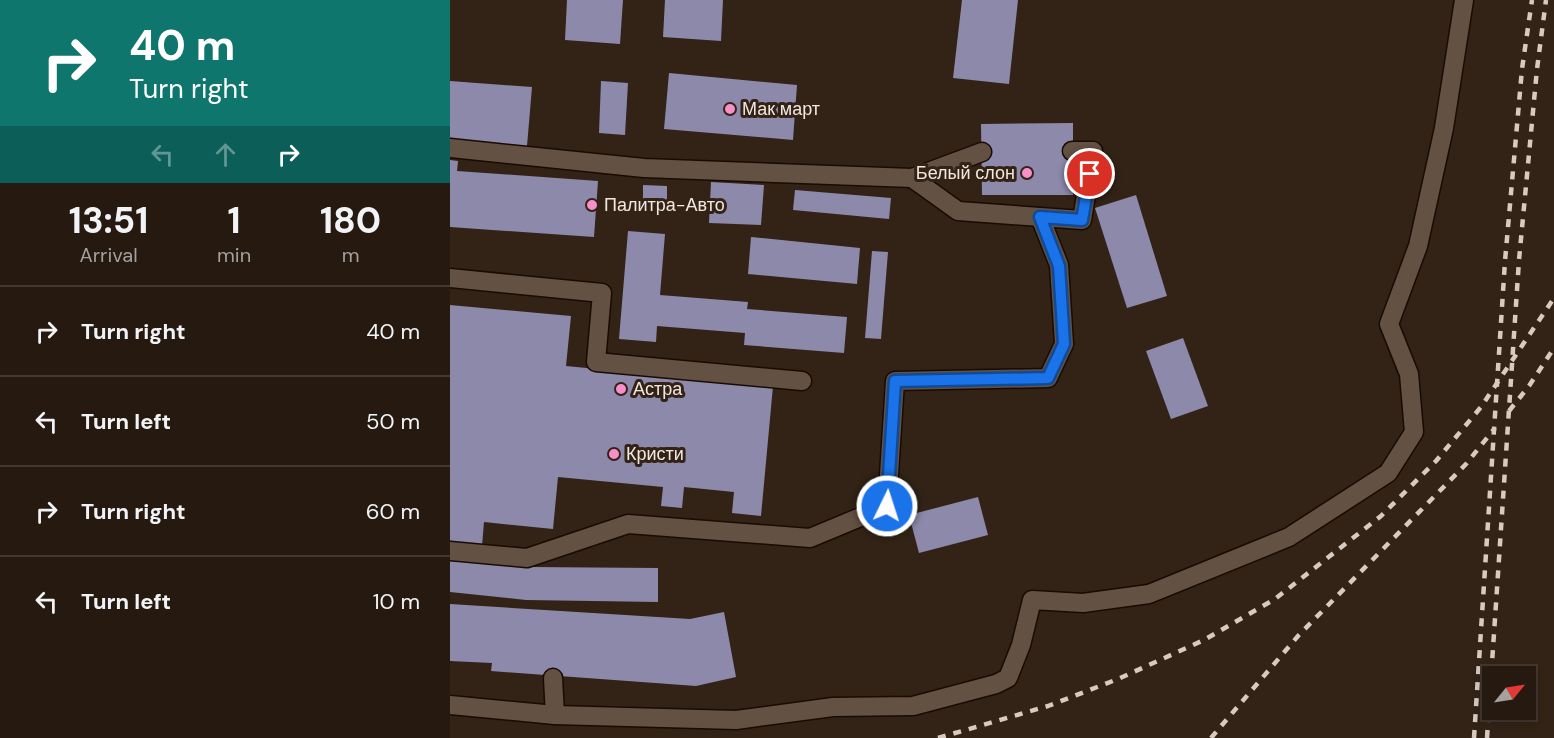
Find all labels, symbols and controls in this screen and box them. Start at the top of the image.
text: 40 m [129,18,235,73]
icon: right [30,24,108,102]
text: Turn right [129,71,249,106]
place label: Мак март [742,97,820,121]
marker: Мак март [723,102,737,116]
icon: left [146,138,179,171]
icon: ahead [209,138,242,171]
icon: right [272,138,305,171]
pin [1064,148,1115,199]
icon: arrive [1073,157,1106,190]
place label: Белый слон [916,161,1015,185]
marker: Белый слон [1020,166,1034,180]
place label: Палитра-Авто [604,193,725,217]
text: 13:51 [69,197,148,244]
text: 1 [228,197,241,244]
text: 180 [320,197,381,244]
marker: Палитра-Авто [585,198,599,212]
text: Arrival [79,242,138,268]
text: min [217,242,251,268]
text: m [342,242,359,268]
icon: right [30,315,63,348]
text: Turn right [81,317,186,346]
text: 40 m [366,317,420,346]
place label: Астра [633,377,683,401]
marker: Астра [614,382,628,396]
icon: left [30,405,63,438]
text: Turn left [81,407,171,436]
text: 50 m [366,407,420,436]
place label: Кристи [626,442,684,466]
marker: Кристи [607,447,621,461]
position arrow [855,474,919,538]
icon: right [30,495,63,528]
text: Turn right [81,497,186,526]
text: 60 m [366,497,420,526]
icon: left [30,585,63,618]
text: Turn left [81,587,171,616]
text: 10 m [373,587,420,616]
north arrow [1482,666,1536,720]
map controls [1482,666,1536,720]

